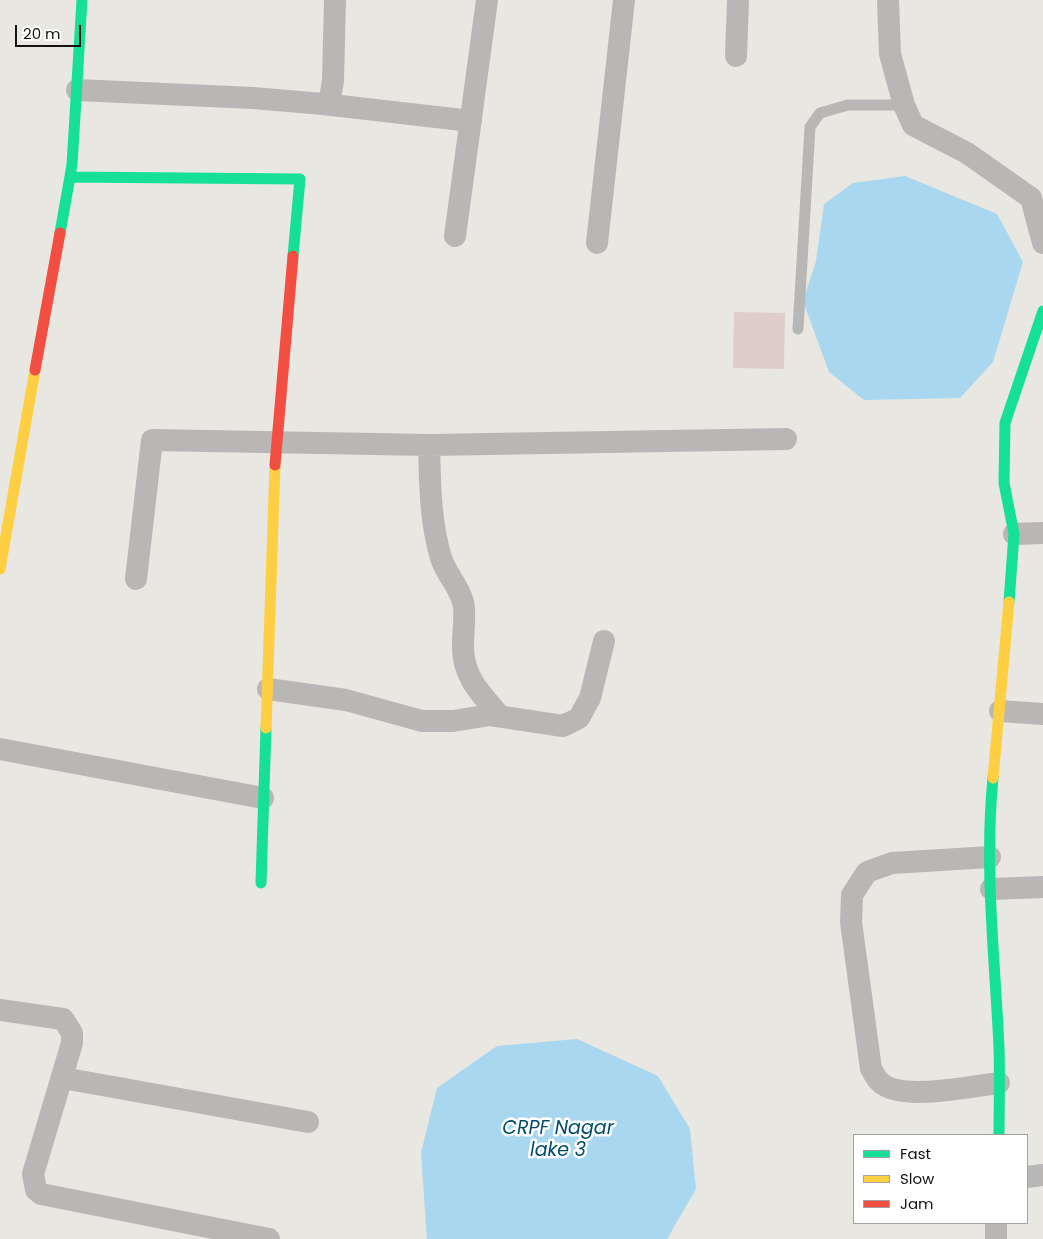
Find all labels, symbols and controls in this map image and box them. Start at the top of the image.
scale bar [18,15,84,47]
text: 20 m [23,23,61,44]
water label: CRPF Nagar lake 3 [502,1118,614,1162]
legend [853,1134,1028,1224]
text: Fast [900,1143,931,1164]
text: Slow [900,1168,934,1189]
text: Jam [900,1193,934,1214]

